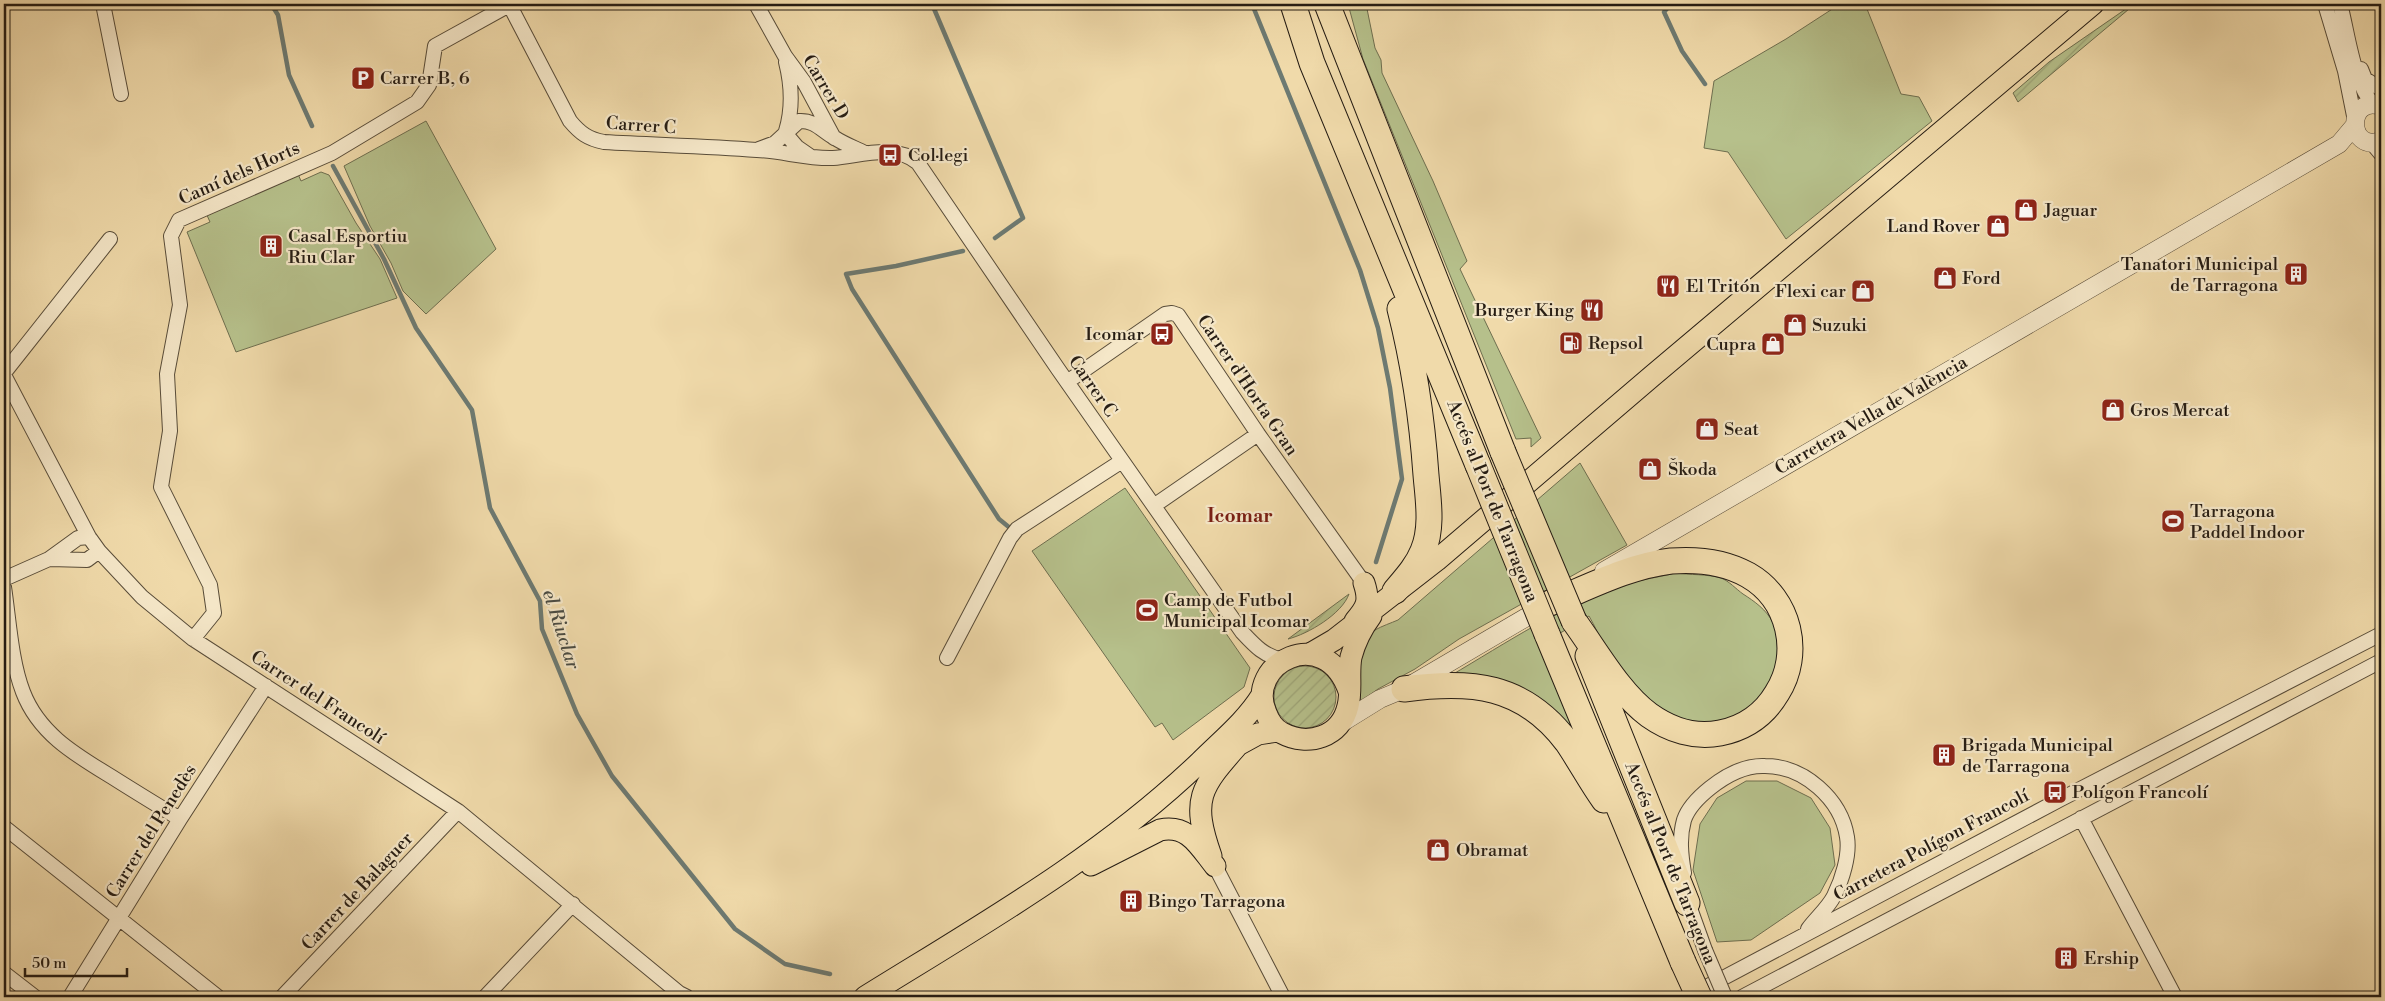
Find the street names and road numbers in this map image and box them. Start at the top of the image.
street label: Carrer D [797,51,854,124]
street label: Carrer C [605,112,677,139]
street label: Camí dels Horts [175,136,303,210]
street label: Carrer d'Horta Gran [1192,310,1303,460]
street label: Carretera Vella de València [1771,350,1973,480]
street label: Carrer C [1063,351,1122,422]
street label: Accés al Port de Tarragona [1441,396,1544,607]
street label: Carrer del Francolí [246,645,390,750]
street label: Accés al Port de Tarragona [1619,758,1722,969]
street label: Carrer del Penedès [101,760,202,902]
street label: Carretera Polígon Francolí [1830,784,2034,907]
street label: Carrer de Balaguer [297,827,418,955]

